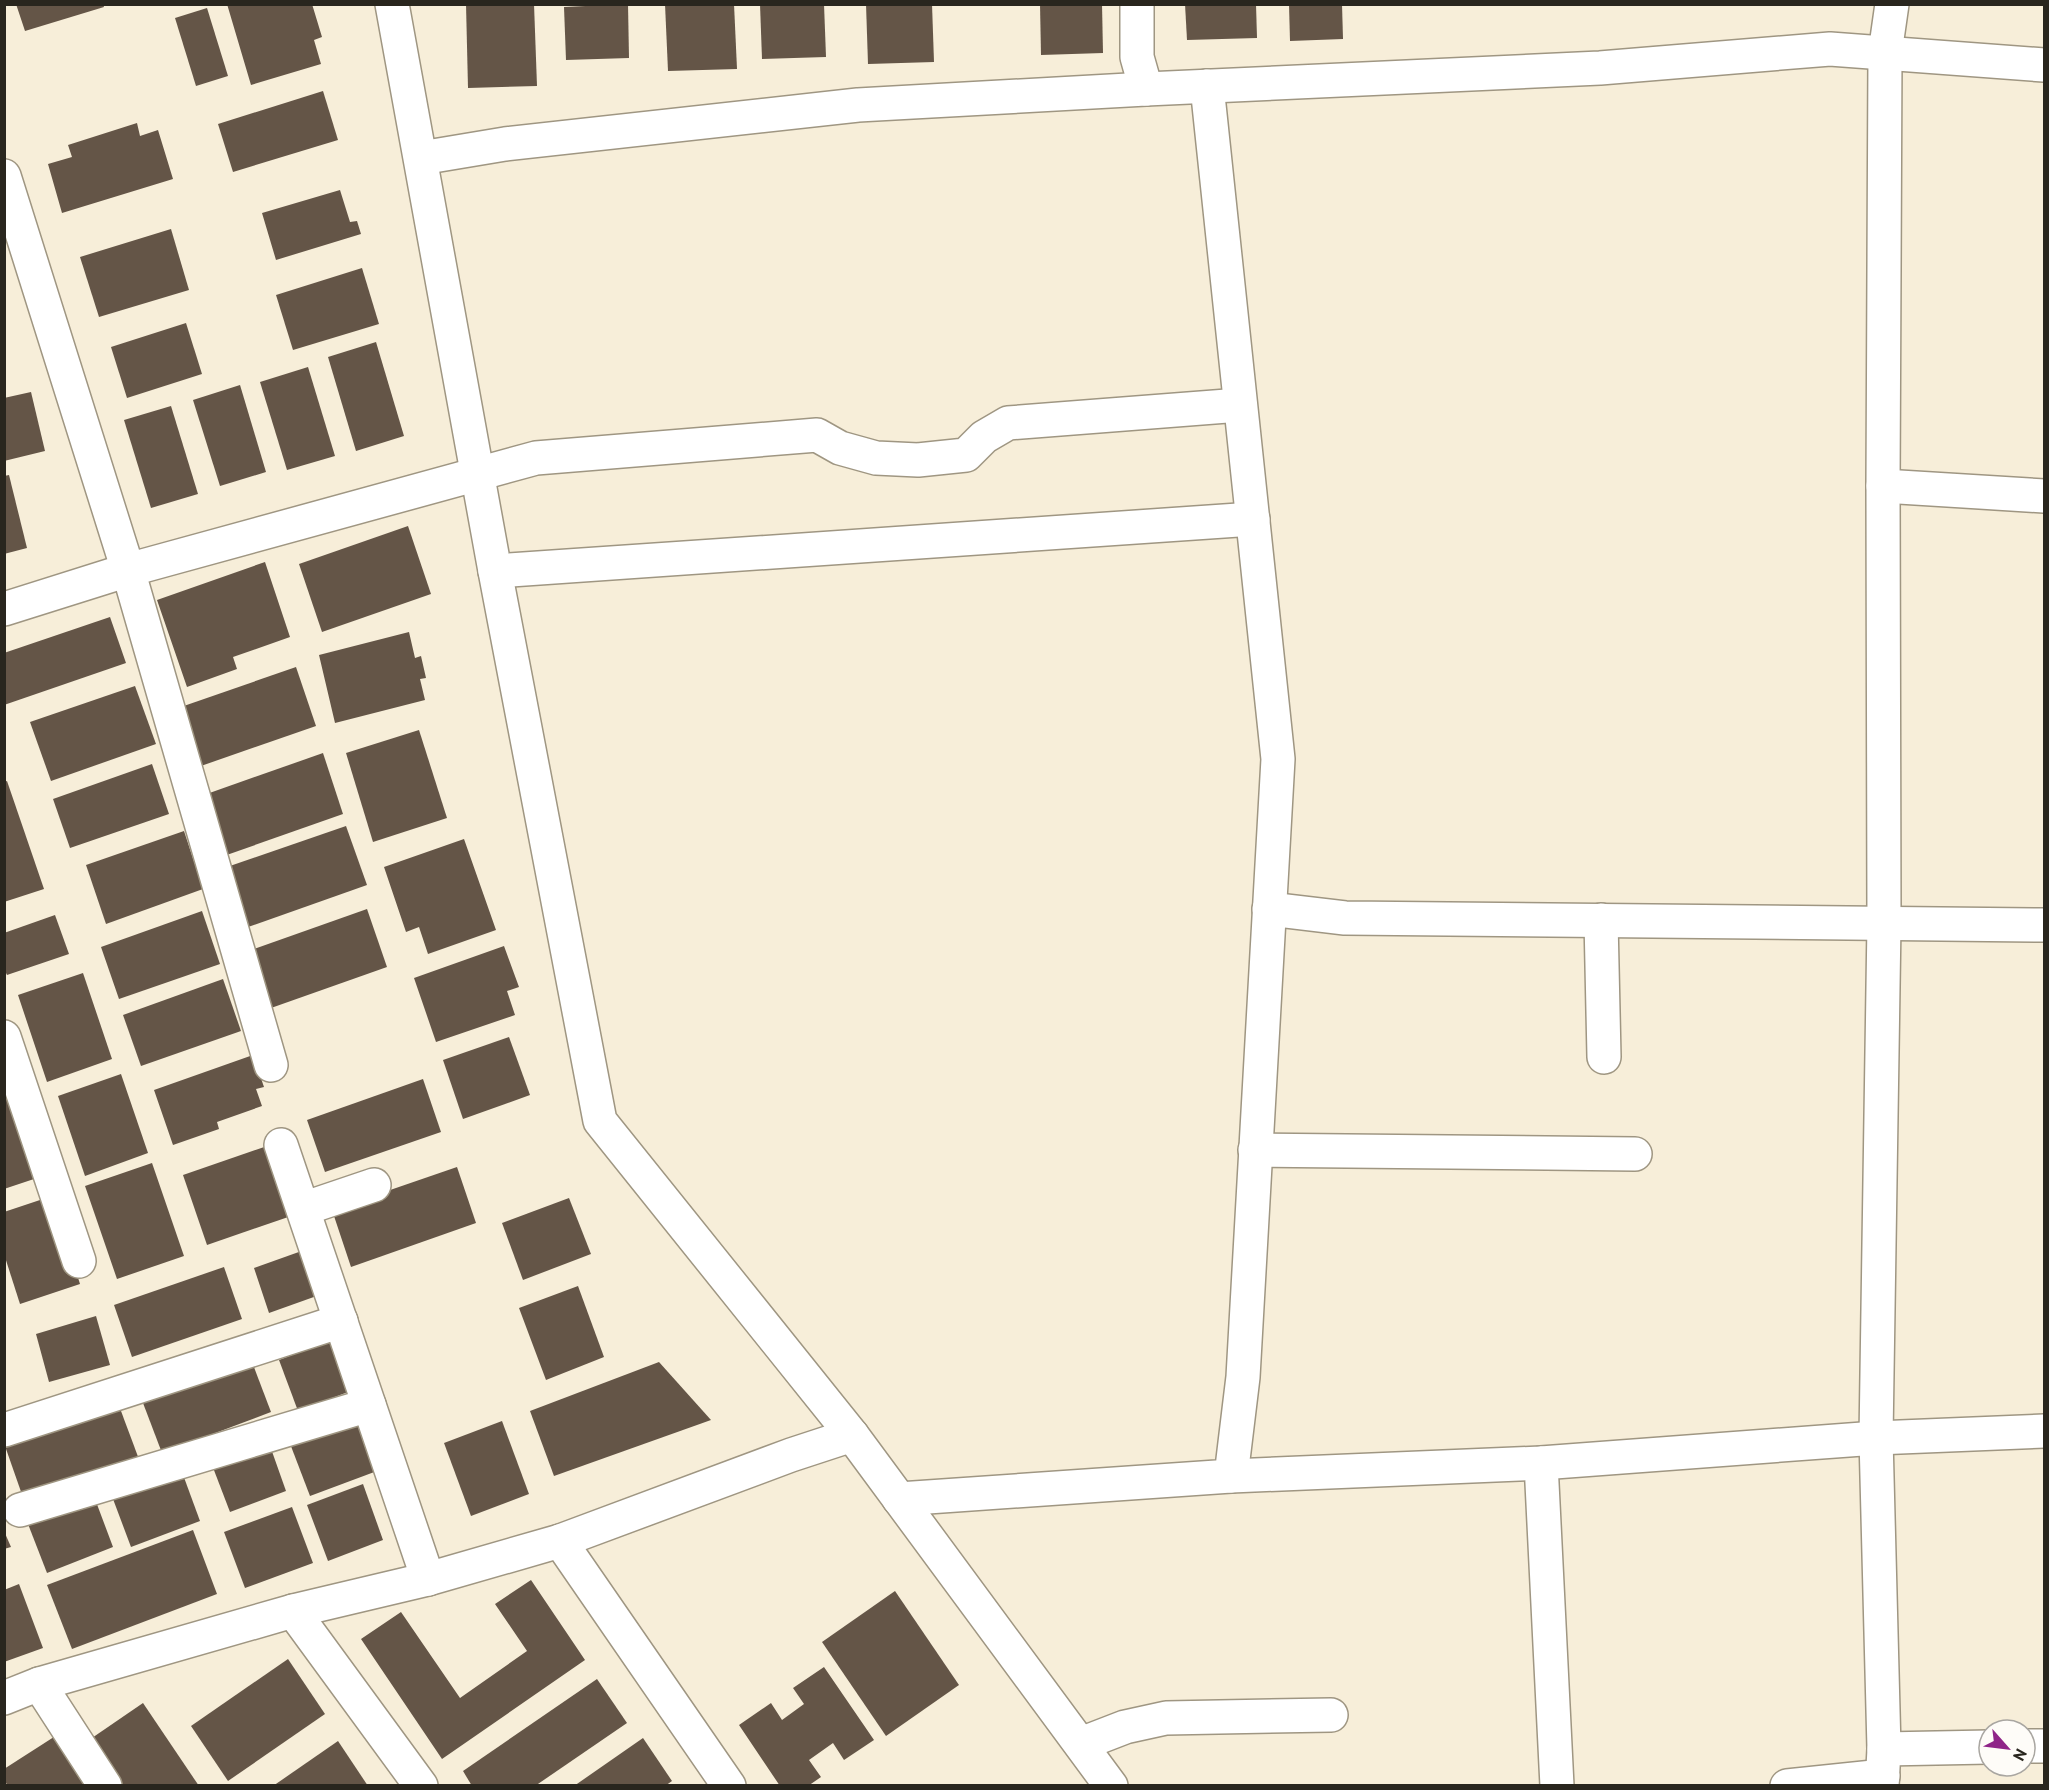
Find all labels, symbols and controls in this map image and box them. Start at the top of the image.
north arrow [1977,1718,2037,1778]
text: N [2009,1746,2032,1764]

